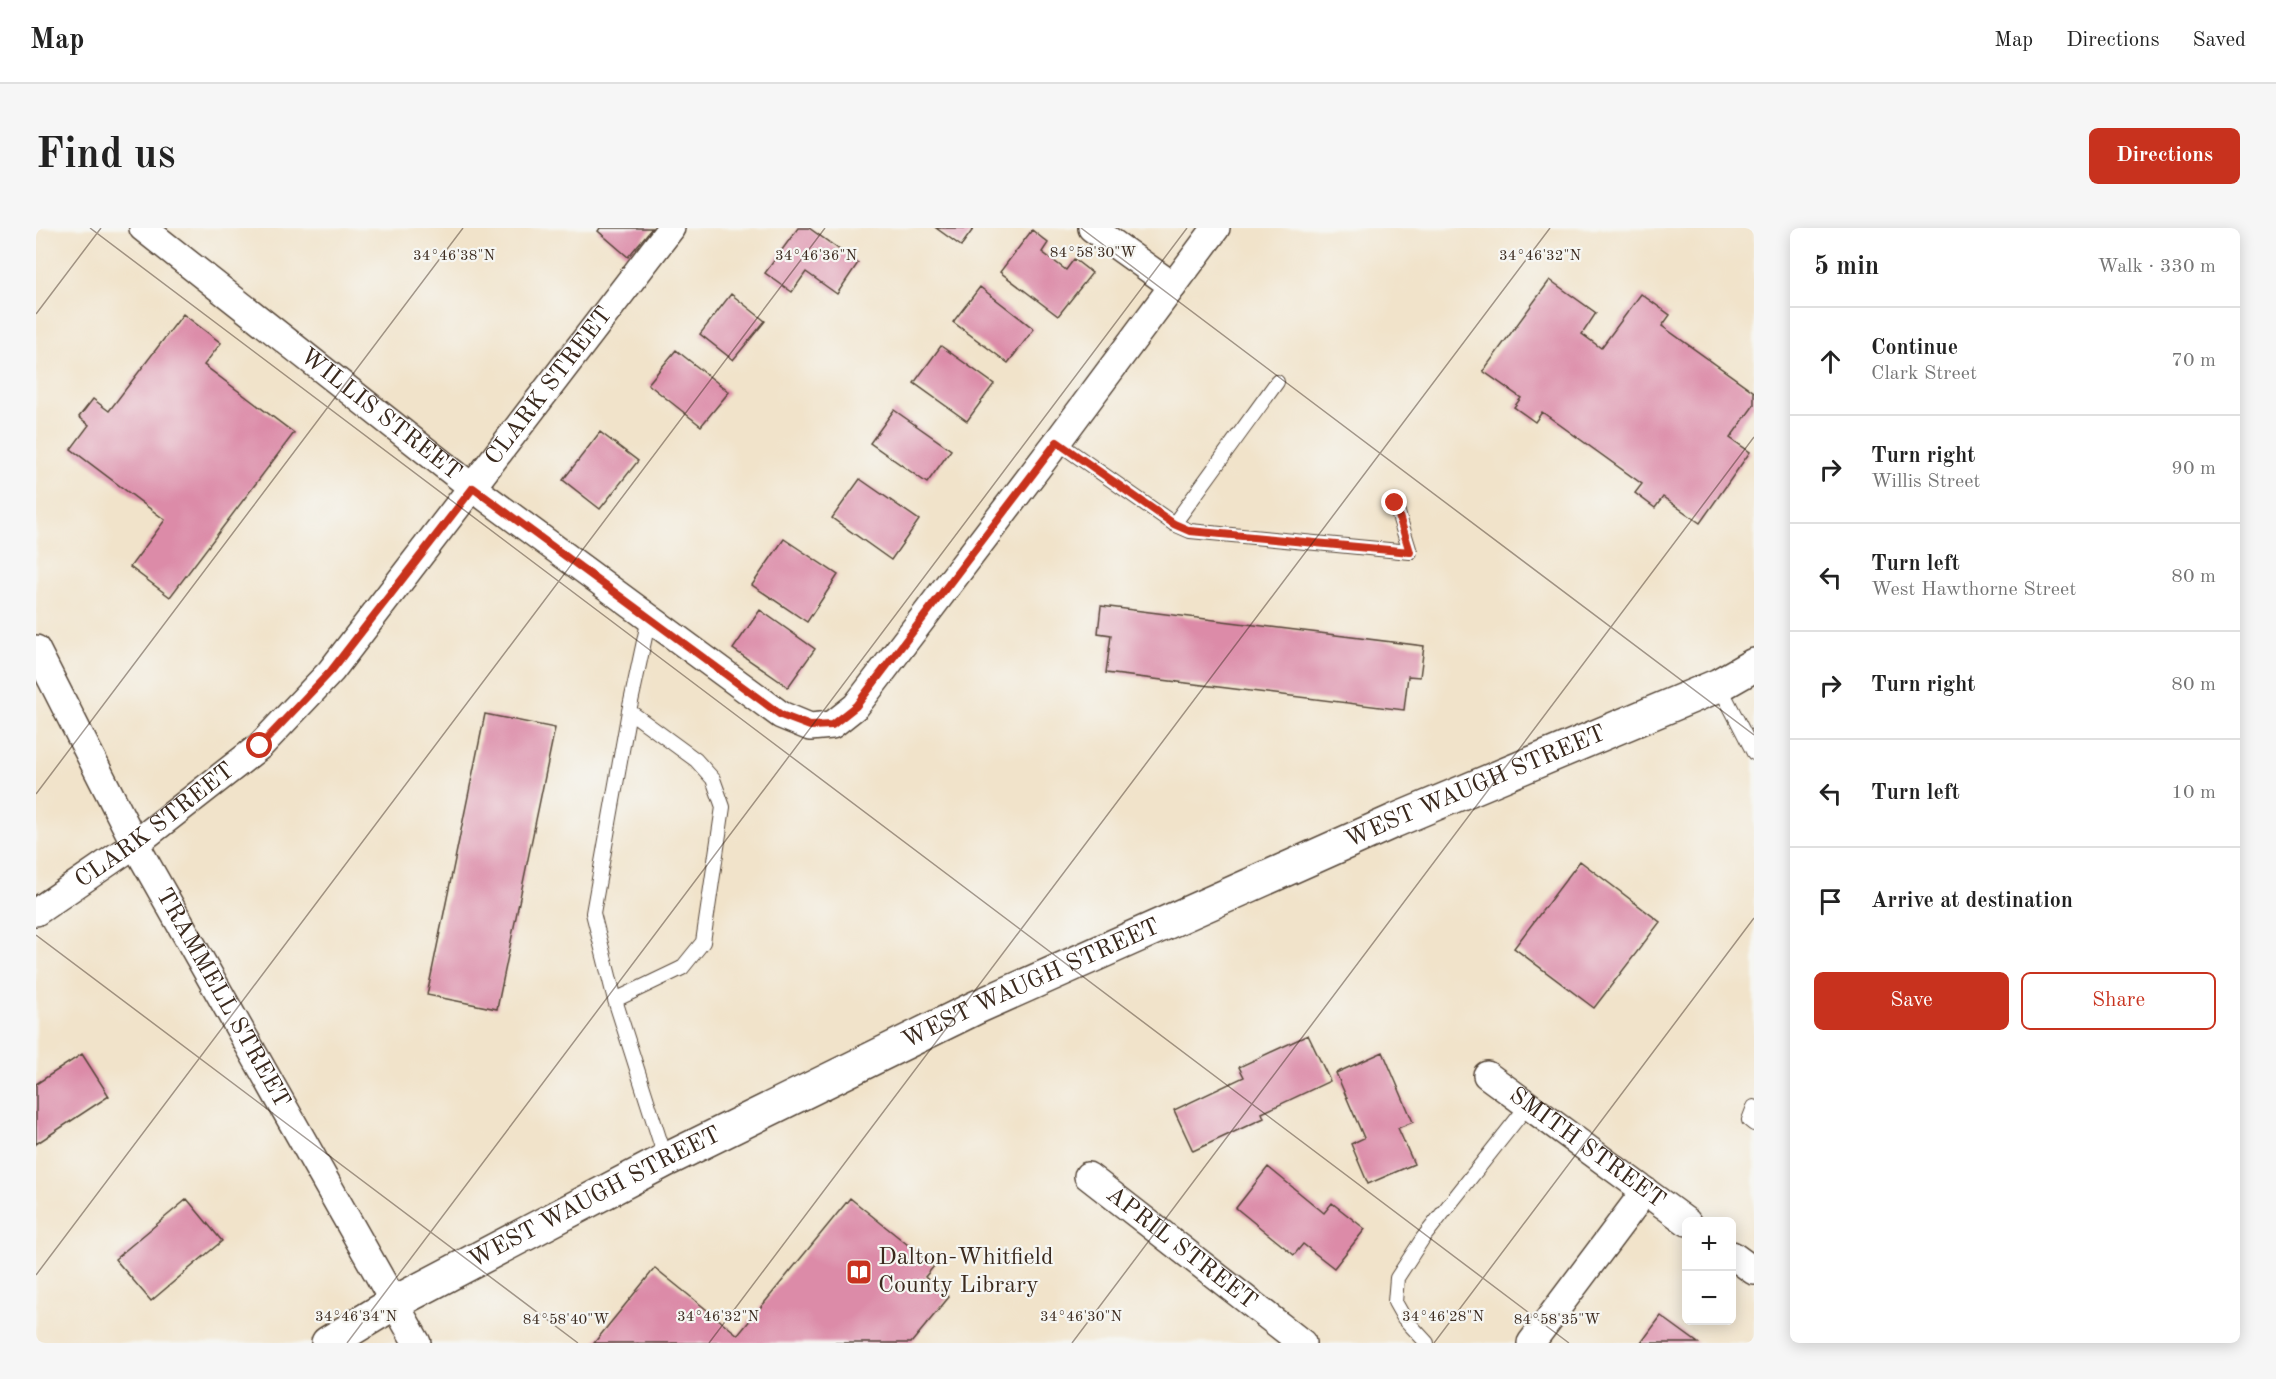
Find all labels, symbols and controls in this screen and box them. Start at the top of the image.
text: Map [30,27,84,55]
text: Map [1994,30,2033,51]
text: Directions [2066,30,2160,51]
text: Saved [2193,30,2246,51]
button: Directions [2089,128,2240,184]
text: Find us [36,135,175,177]
text: 84°58'30"W [1050,246,1136,261]
text: 34°46'38"N [413,249,495,264]
text: 34°46'36"N [775,249,857,264]
text: 34°46'32"N [1499,249,1581,264]
text: 5 min [1814,254,1879,280]
text: Walk · 330 m [2097,257,2216,277]
street label: CLARK STREET [481,303,617,470]
text: Continue [1871,337,1958,359]
street label: WILLIS STREET [295,344,465,486]
icon: ahead [1814,345,1847,378]
text: 70 m [2171,351,2216,371]
text: Clark Street [1871,364,1977,384]
text: Turn right [1871,445,1975,467]
icon: right [1814,453,1847,486]
text: 90 m [2171,459,2216,479]
text: Willis Street [1871,472,1980,492]
route end [1381,489,1407,515]
text: Turn left [1871,553,1960,575]
icon: left [1814,561,1847,594]
text: 80 m [2171,567,2216,587]
text: West Hawthorne Street [1871,580,2076,600]
icon: right [1814,669,1847,702]
text: Turn right [1871,674,1975,696]
text: 80 m [2171,675,2216,695]
street label: WEST WAUGH STREET [1342,722,1609,853]
route start [246,732,272,758]
street label: CLARK STREET [71,759,239,893]
icon: left [1814,777,1847,810]
text: Turn left [1871,782,1960,804]
text: 10 m [2171,783,2216,803]
street label: TRAMMELL STREET [151,885,294,1112]
icon: arrive [1814,885,1847,918]
text: Arrive at destination [1871,890,2073,912]
street label: WEST WAUGH STREET [899,915,1164,1054]
button: Save [1814,972,2009,1030]
button: Share [2021,972,2216,1030]
street label: SMITH STREET [1505,1083,1669,1213]
street label: WEST WAUGH STREET [465,1123,725,1273]
street label: APRIL STREET [1101,1183,1261,1315]
map controls [1682,1217,1736,1325]
button: + [1682,1217,1736,1271]
place label: Dalton-Whitfield County Library [878,1246,1054,1298]
library icon: Dalton-Whitfield County Library [844,1257,874,1287]
button: − [1682,1271,1736,1325]
text: 34°46'34"N [315,1310,397,1325]
text: 34°46'32"N [677,1310,759,1325]
text: 34°46'30"N [1040,1310,1122,1325]
text: 34°46'28"N [1402,1310,1484,1325]
text: 84°58'40"W [523,1313,609,1328]
text: 84°58'35"W [1514,1313,1600,1328]

